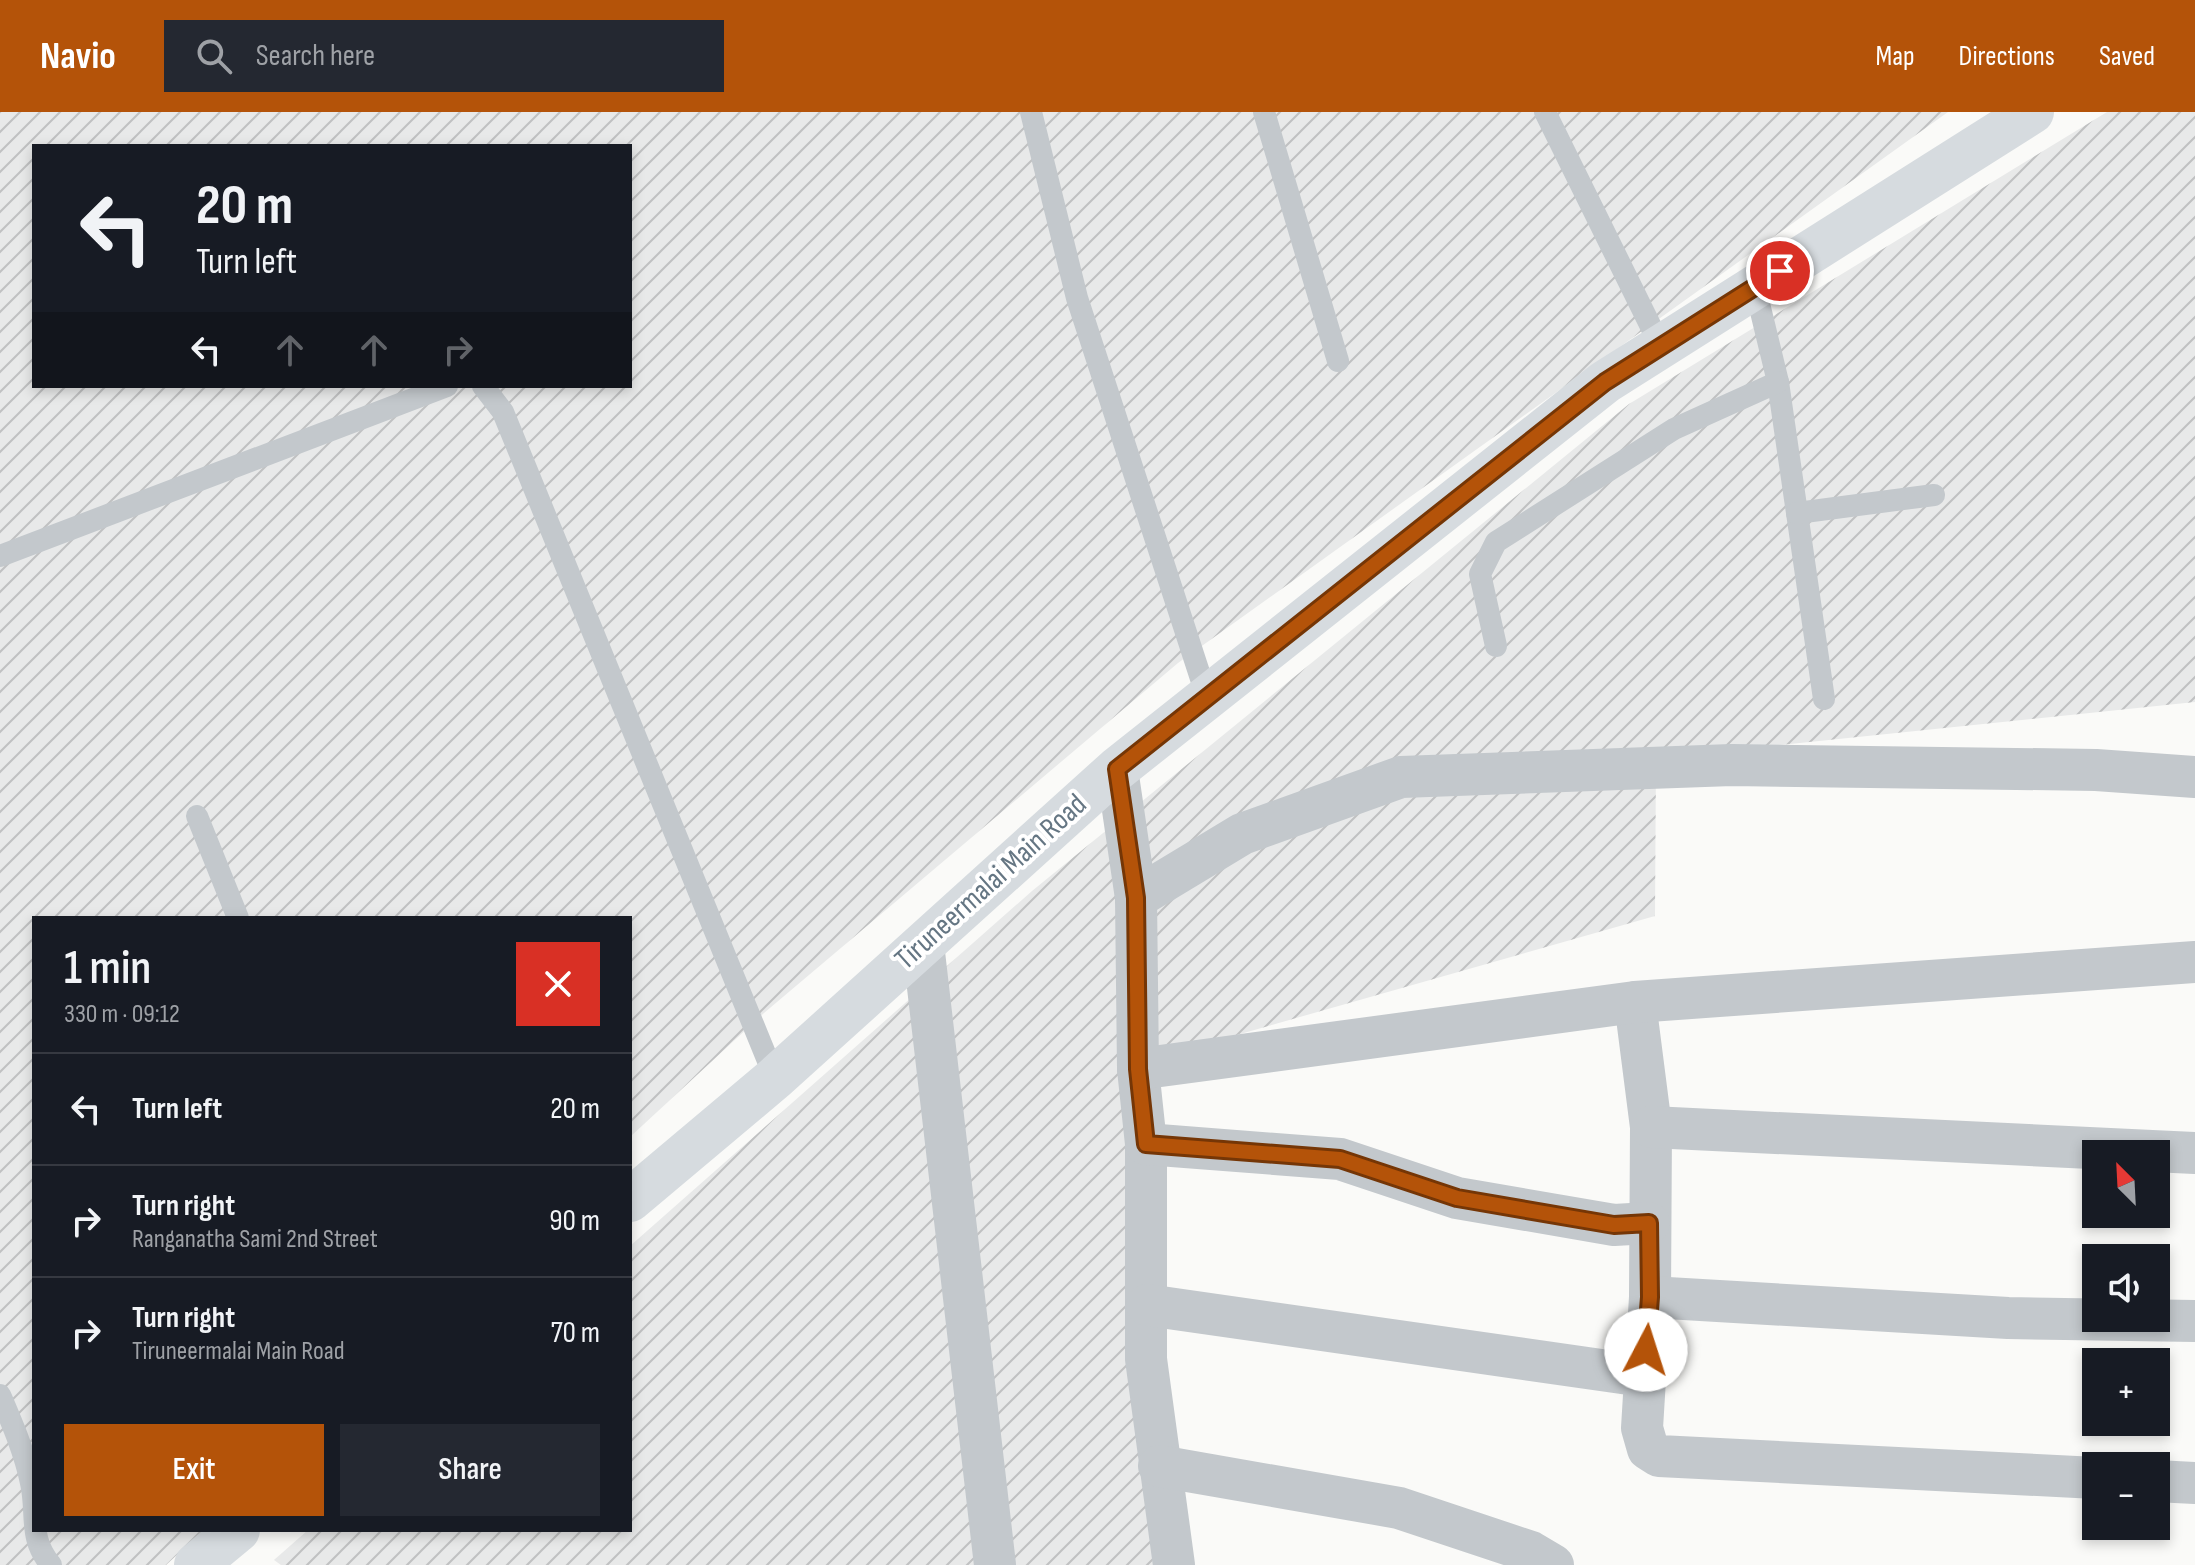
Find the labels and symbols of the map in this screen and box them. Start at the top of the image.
pin [1746,237,1814,305]
street label: Tiruneermalai Main Road [888,787,1094,977]
north arrow [2082,1140,2170,1228]
position arrow [1604,1308,1688,1392]

